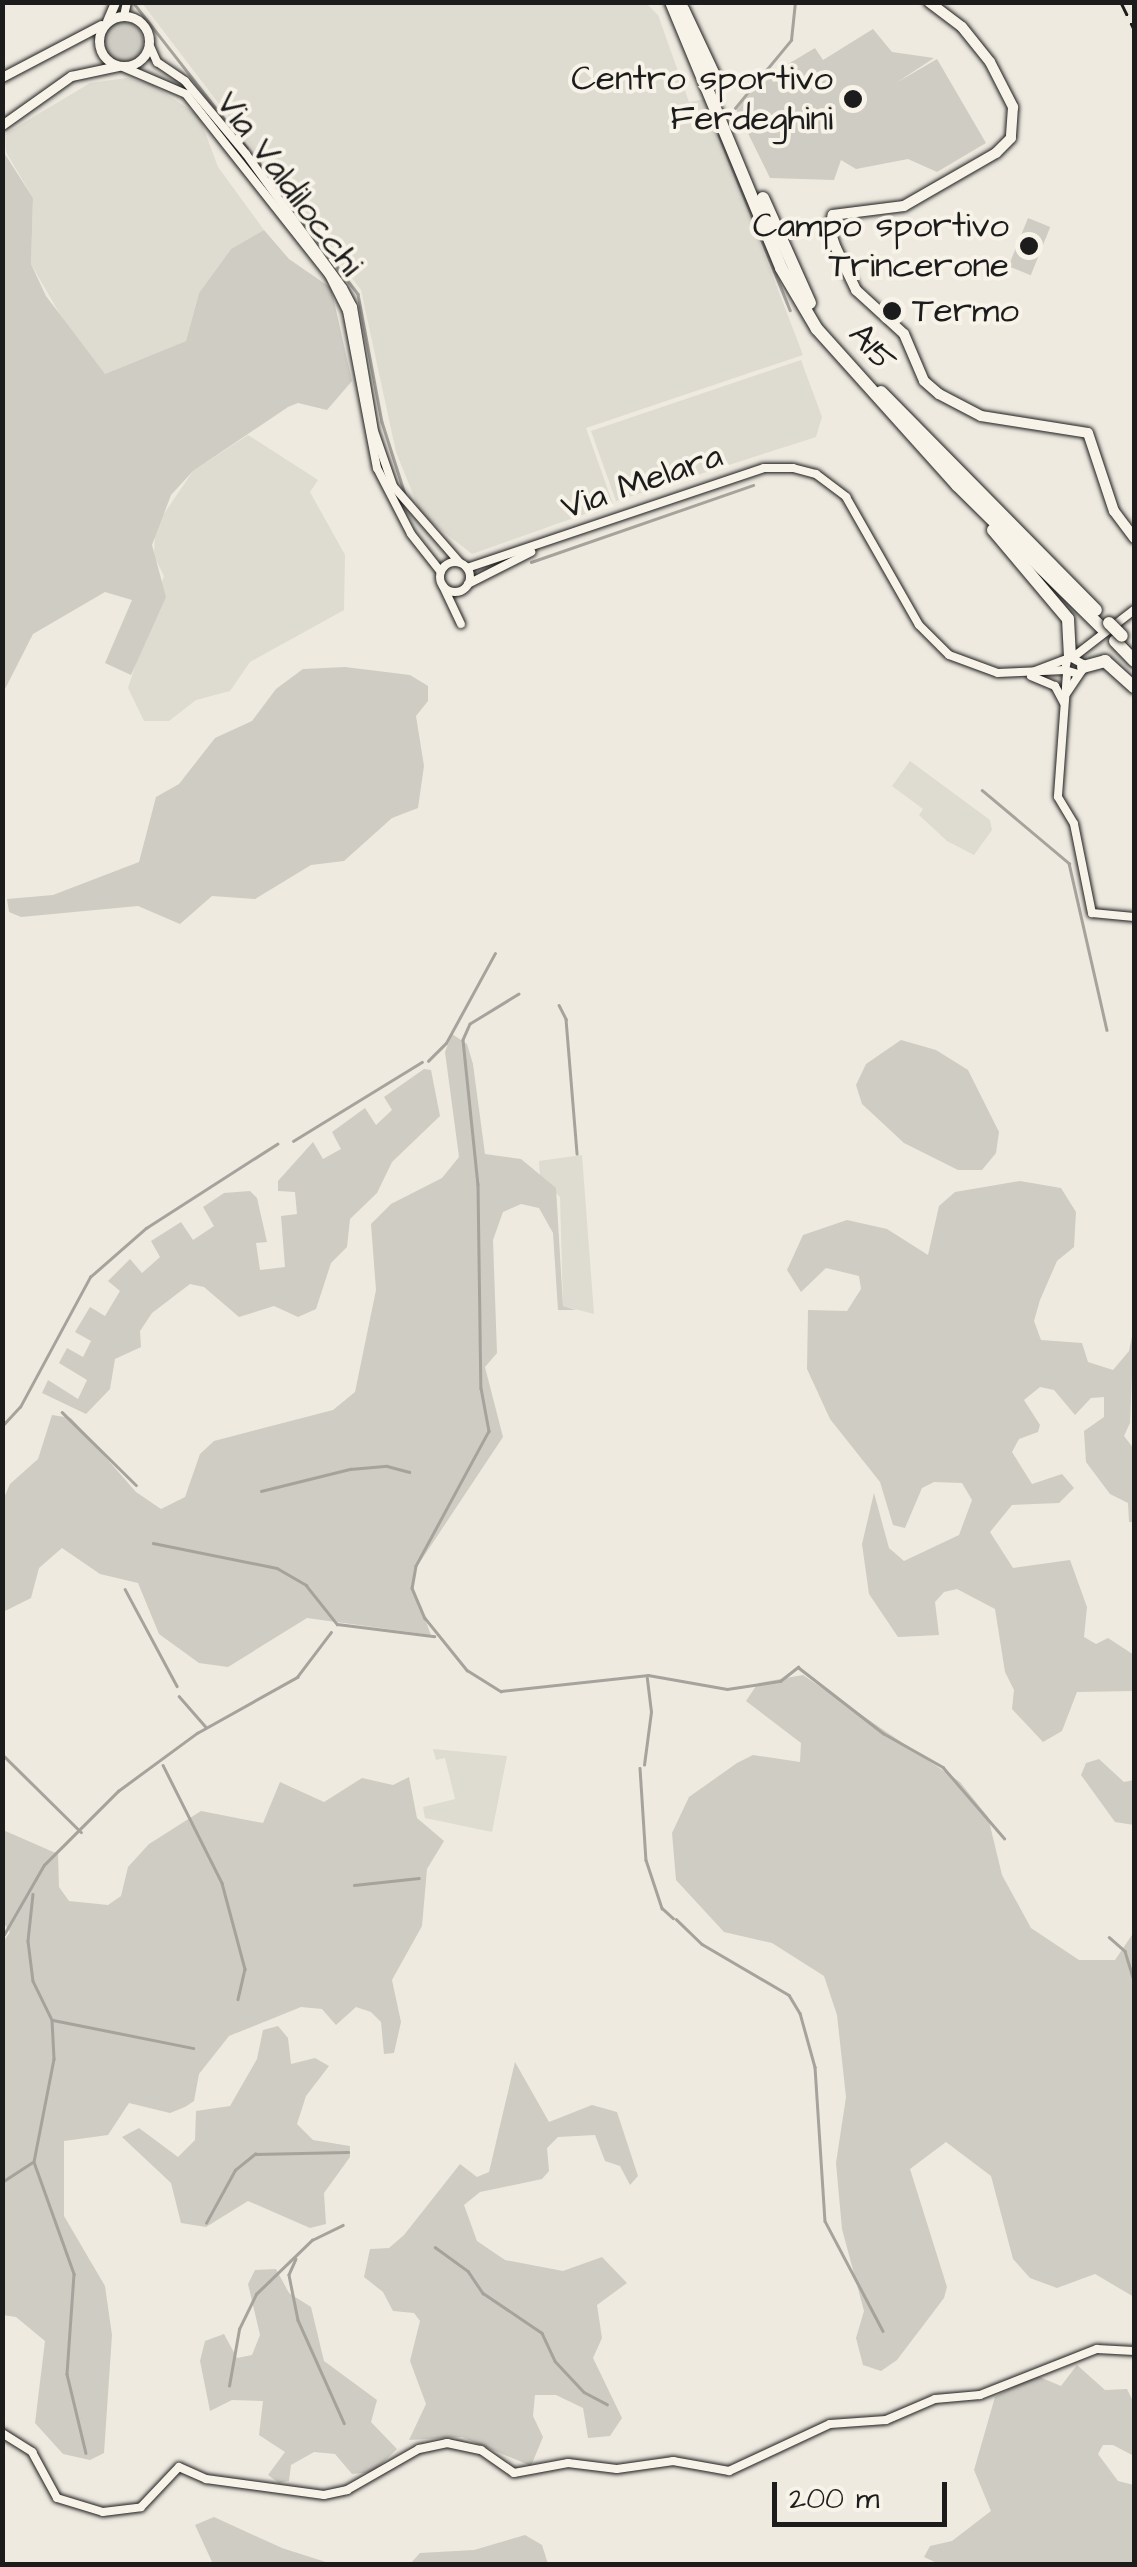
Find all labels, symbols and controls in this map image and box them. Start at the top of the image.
place label: Centro sportivo Ferdeghini [571,58,833,140]
street label: Via Valdilocchi [206,84,372,284]
marker: Centro sportivo Ferdeghini [842,88,864,110]
place label: Campo sportivo Trincerone [753,205,1009,287]
marker: Campo sportivo Trincerone [1018,235,1040,257]
place label: Termo [912,290,1019,332]
marker: Termo [881,300,903,322]
street label: A15 [839,315,905,381]
street label: Via Melara [556,435,728,529]
scale bar [777,2462,952,2524]
text: 200 m [789,2478,879,2520]

